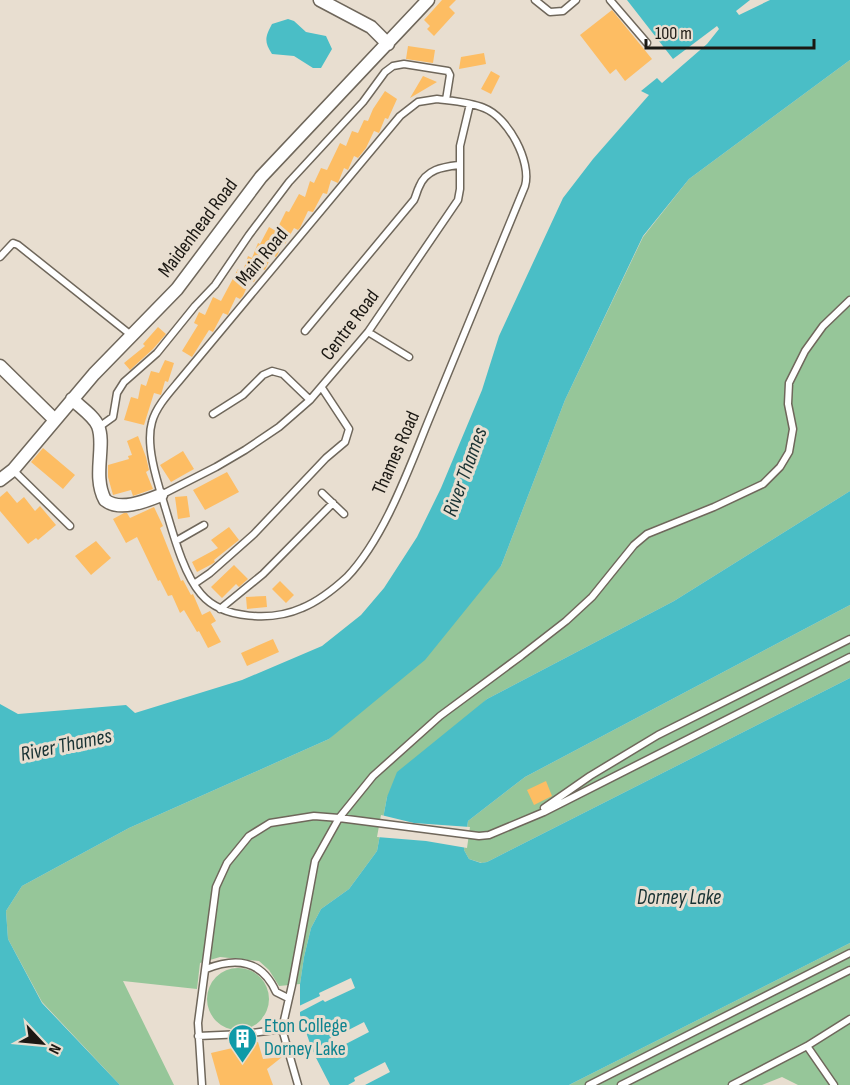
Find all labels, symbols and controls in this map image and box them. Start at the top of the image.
scale bar [646,12,814,50]
text: 100 m [655,23,692,44]
street label: Maidenhead Road [153,174,243,282]
street label: Main Road [231,223,293,291]
street label: Centre Road [316,285,384,365]
street label: Thames Road [367,408,425,498]
water label: River Thames [437,424,493,520]
water label: River Thames [18,723,115,767]
water label: Dorney Lake [637,885,721,910]
north arrow [12,1013,72,1073]
place label: Eton College Dorney Lake [264,1014,348,1061]
building icon: Eton College Dorney Lake [227,1022,259,1064]
text: N [44,1041,65,1057]

